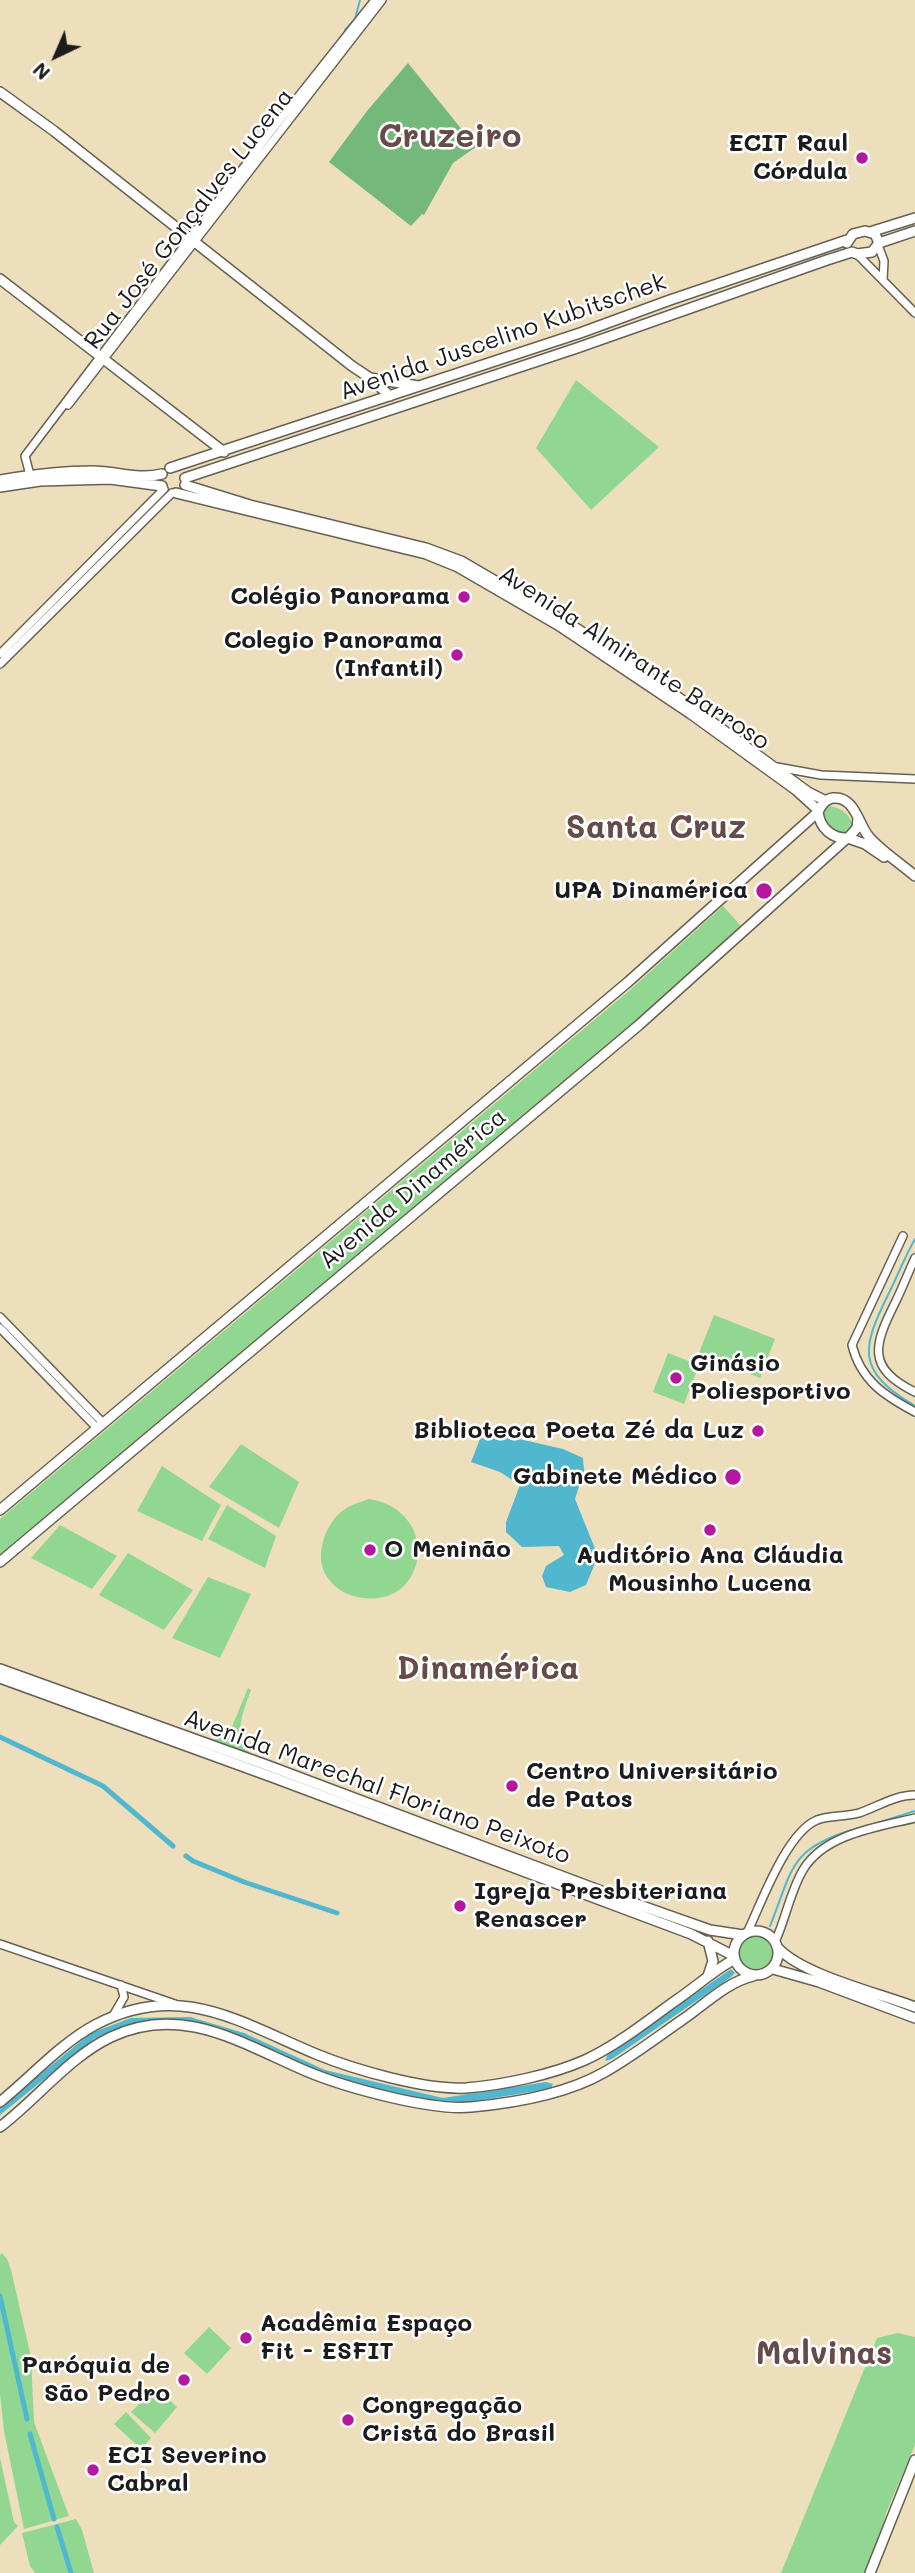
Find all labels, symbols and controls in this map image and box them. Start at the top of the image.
north arrow [21,21,91,91]
text: N [27,57,55,85]
street label: Rua José Gonçalves Lucena [78,83,300,355]
district label: Cruzeiro [379,118,521,156]
place label: ECIT Raul Córdula [728,130,848,186]
marker: ECIT Raul Córdula [854,150,870,166]
street label: Avenida Juscelino Kubitschek [336,267,670,407]
street label: Avenida Almirante Barroso [493,560,775,756]
place label: Colégio Panorama [230,583,450,611]
marker: Colégio Panorama [456,589,472,605]
place label: Colegio Panorama (Infantil) [224,627,443,683]
marker: Colegio Panorama (Infantil) [449,647,465,663]
district label: Santa Cruz [566,809,746,847]
place label: UPA Dinamérica [554,877,748,905]
marker: UPA Dinamérica [754,881,774,901]
street label: Avenida Dinamérica [314,1103,512,1275]
place label: Ginásio Poliesportivo [690,1350,850,1406]
marker: Ginásio Poliesportivo [668,1370,684,1386]
place label: Biblioteca Poeta Zé da Luz [414,1417,744,1445]
marker: Biblioteca Poeta Zé da Luz [750,1423,766,1439]
place label: Gabinete Médico [513,1463,717,1491]
marker: Gabinete Médico [723,1467,743,1487]
marker: Auditório Ana Cláudia Mousinho Lucena [702,1522,718,1538]
place label: O Meninão [384,1536,511,1564]
marker: O Meninão [362,1542,378,1558]
place label: Auditório Ana Cláudia Mousinho Lucena [576,1542,844,1598]
district label: Dinamérica [397,1650,579,1688]
street label: Avenida Marechal Floriano Peixoto [180,1704,574,1870]
place label: Centro Universitário de Patos [526,1758,778,1814]
marker: Centro Universitário de Patos [504,1778,520,1794]
place label: Igreja Presbiteriana Renascer [474,1878,727,1934]
marker: Igreja Presbiteriana Renascer [452,1898,468,1914]
place label: Acadêmia Espaço Fit - ESFIT [260,2310,472,2366]
marker: Acadêmia Espaço Fit - ESFIT [238,2330,254,2346]
district label: Malvinas [756,2335,892,2373]
place label: Paróquia de São Pedro [22,2352,170,2408]
marker: Paróquia de São Pedro [176,2372,192,2388]
place label: Congregação Cristã do Brasil [362,2392,555,2448]
marker: Congregação Cristã do Brasil [340,2412,356,2428]
place label: ECI Severino Cabral [107,2442,267,2498]
marker: ECI Severino Cabral [85,2462,101,2478]

